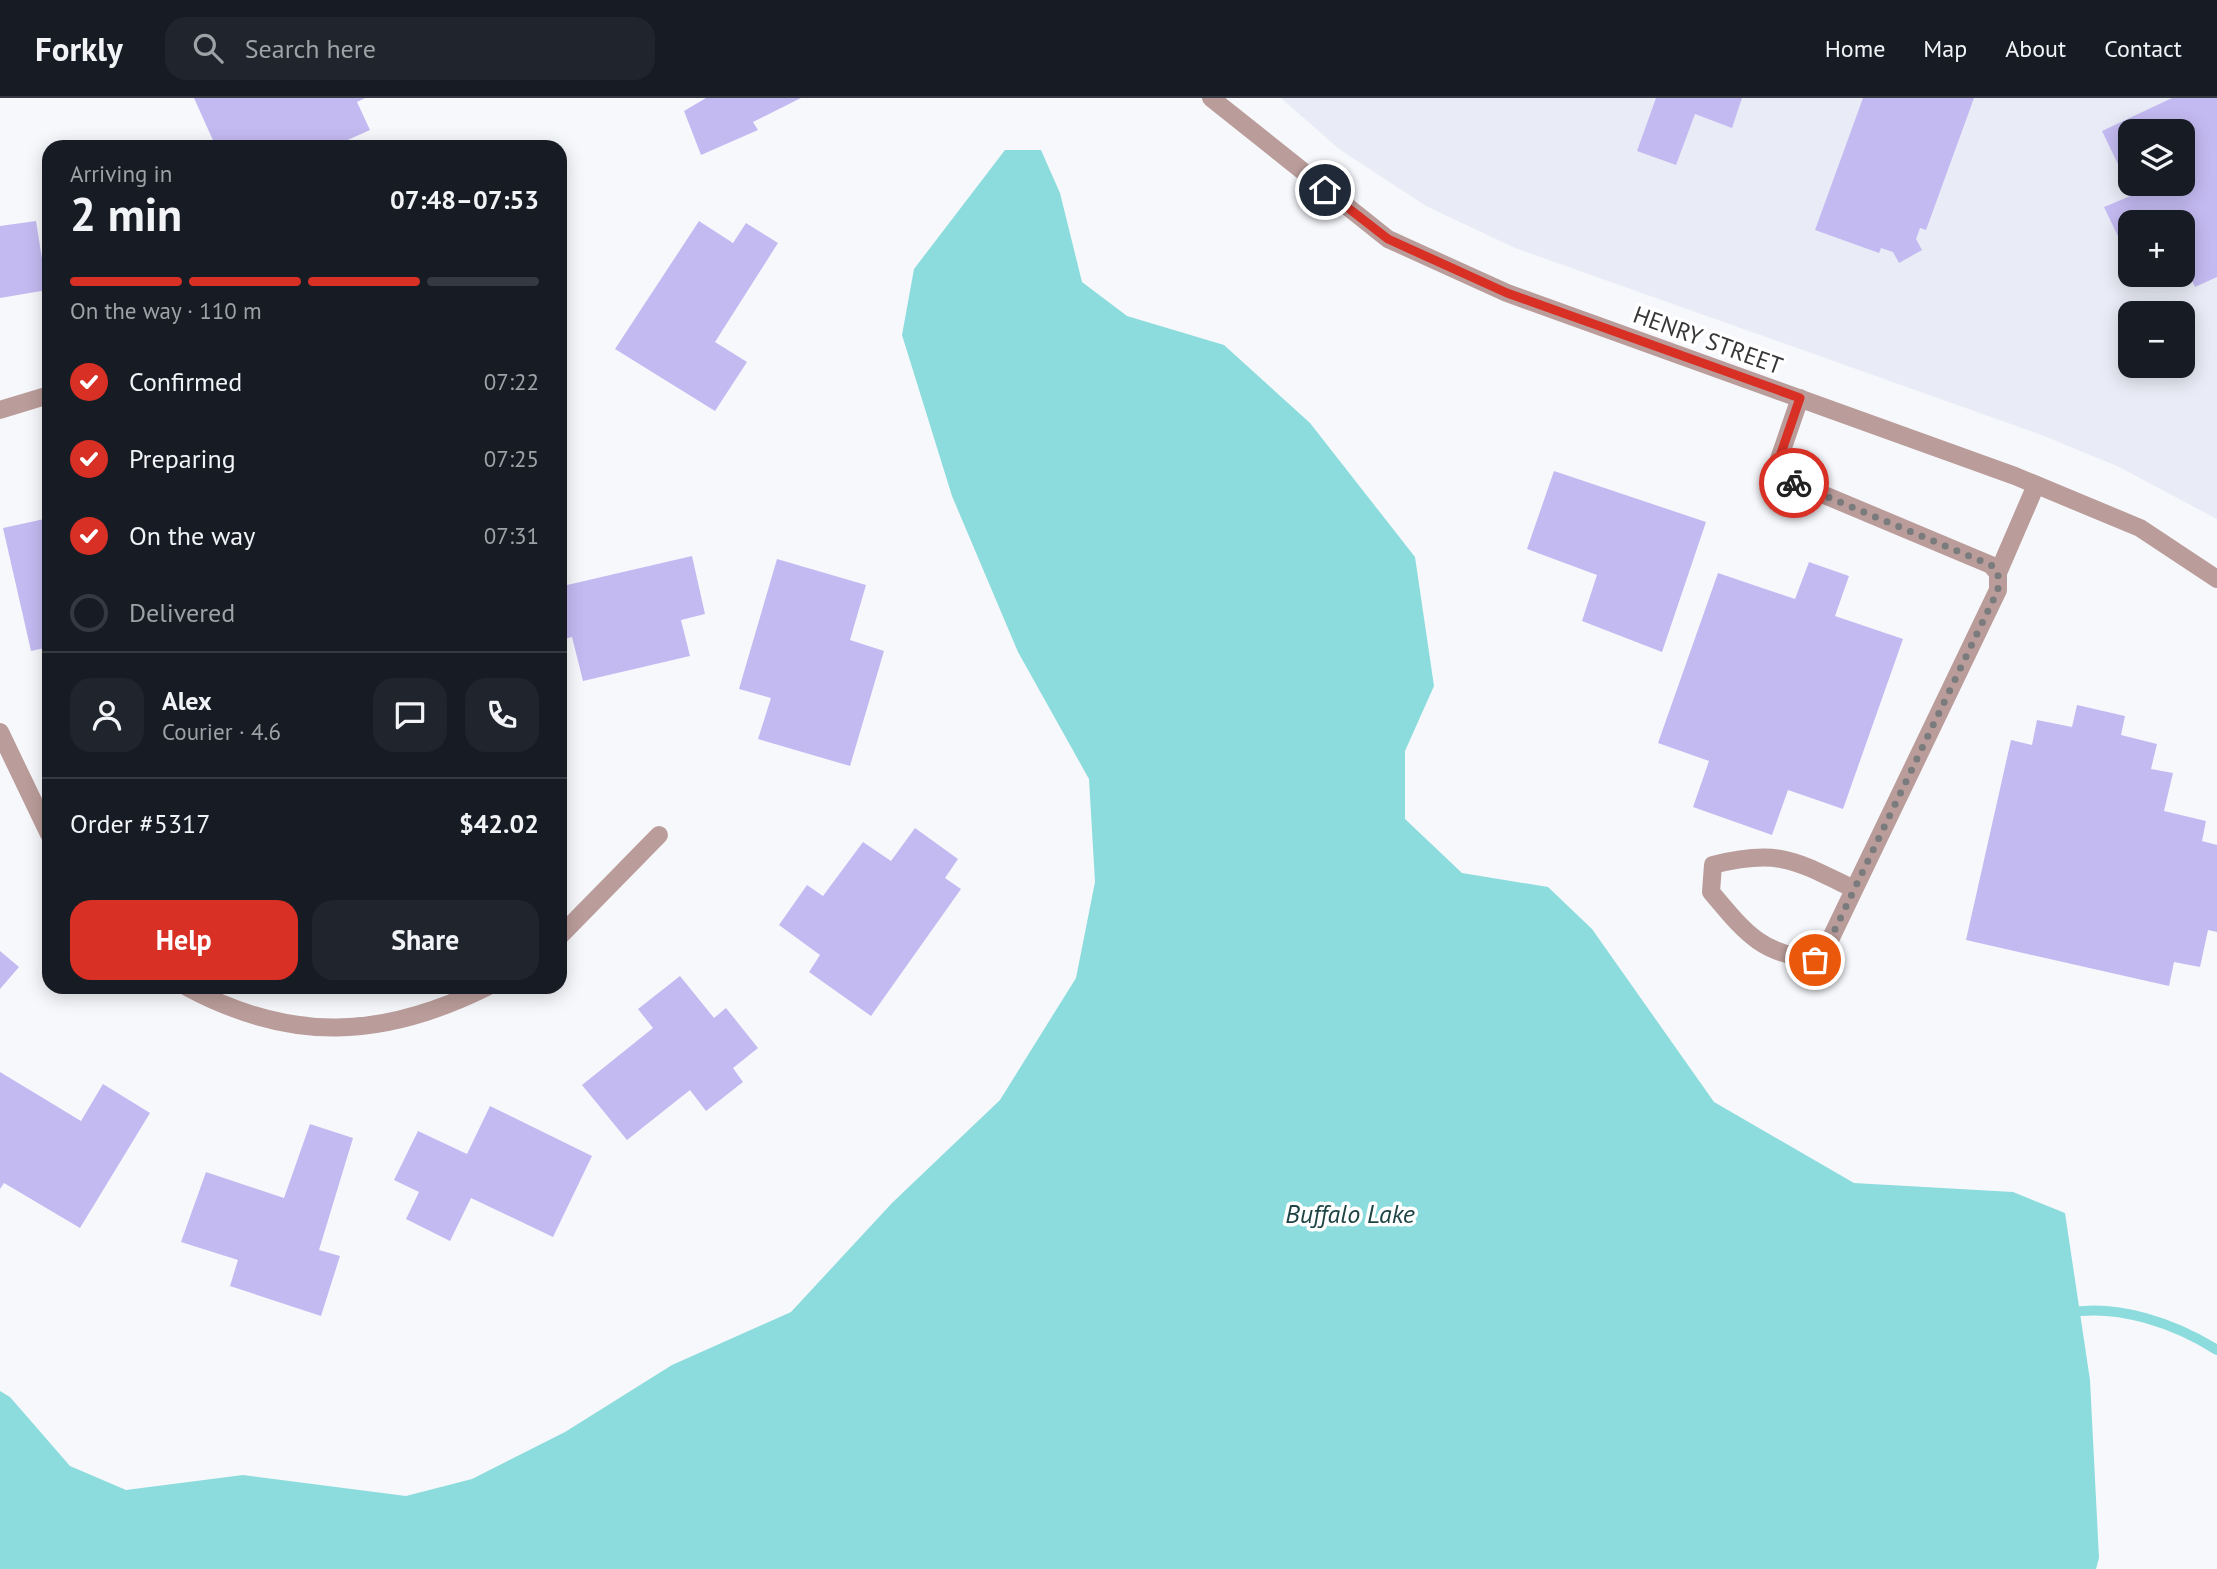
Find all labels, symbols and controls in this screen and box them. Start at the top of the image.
search box [165,17,655,80]
text: Forkly [35,27,123,70]
icon: search [189,29,227,67]
text: Search here [245,32,376,65]
text: Home [1825,33,1885,64]
text: Map [1923,33,1967,64]
text: About [2005,33,2066,64]
text: Contact [2104,33,2182,64]
map controls [2118,119,2195,378]
button: layers [2118,119,2195,196]
text: Arriving in [70,159,172,188]
pin [1295,160,1355,220]
icon: home [1306,171,1344,209]
text: 07:48–07:53 [390,183,539,216]
text: 2 min [70,184,182,244]
button: + [2118,210,2195,287]
text: On the way · 110 m [70,296,262,325]
street label: HENRY STREET [1629,299,1787,381]
button: − [2118,301,2195,378]
icon: check [70,363,108,401]
text: Confirmed [129,365,242,398]
text: 07:22 [484,367,539,396]
icon: check [70,440,108,478]
text: Preparing [129,442,236,475]
text: 07:25 [484,444,539,473]
courier [1759,448,1829,518]
icon: bike [1775,464,1813,502]
icon: check [70,517,108,555]
text: On the way [129,519,255,552]
text: 07:31 [484,521,539,550]
text: Delivered [129,596,235,629]
button: person [70,678,144,752]
button: chat [373,678,447,752]
button: phone [465,678,539,752]
text: Alex [162,684,212,717]
text: Courier · 4.6 [162,717,281,746]
text: Order #5317 [70,807,210,840]
text: $42.02 [459,807,539,840]
button: Help [70,900,298,980]
button: Share [312,900,539,980]
pin [1785,930,1845,990]
icon: bag [1796,941,1834,979]
water label: Buffalo Lake [1285,1197,1415,1230]

